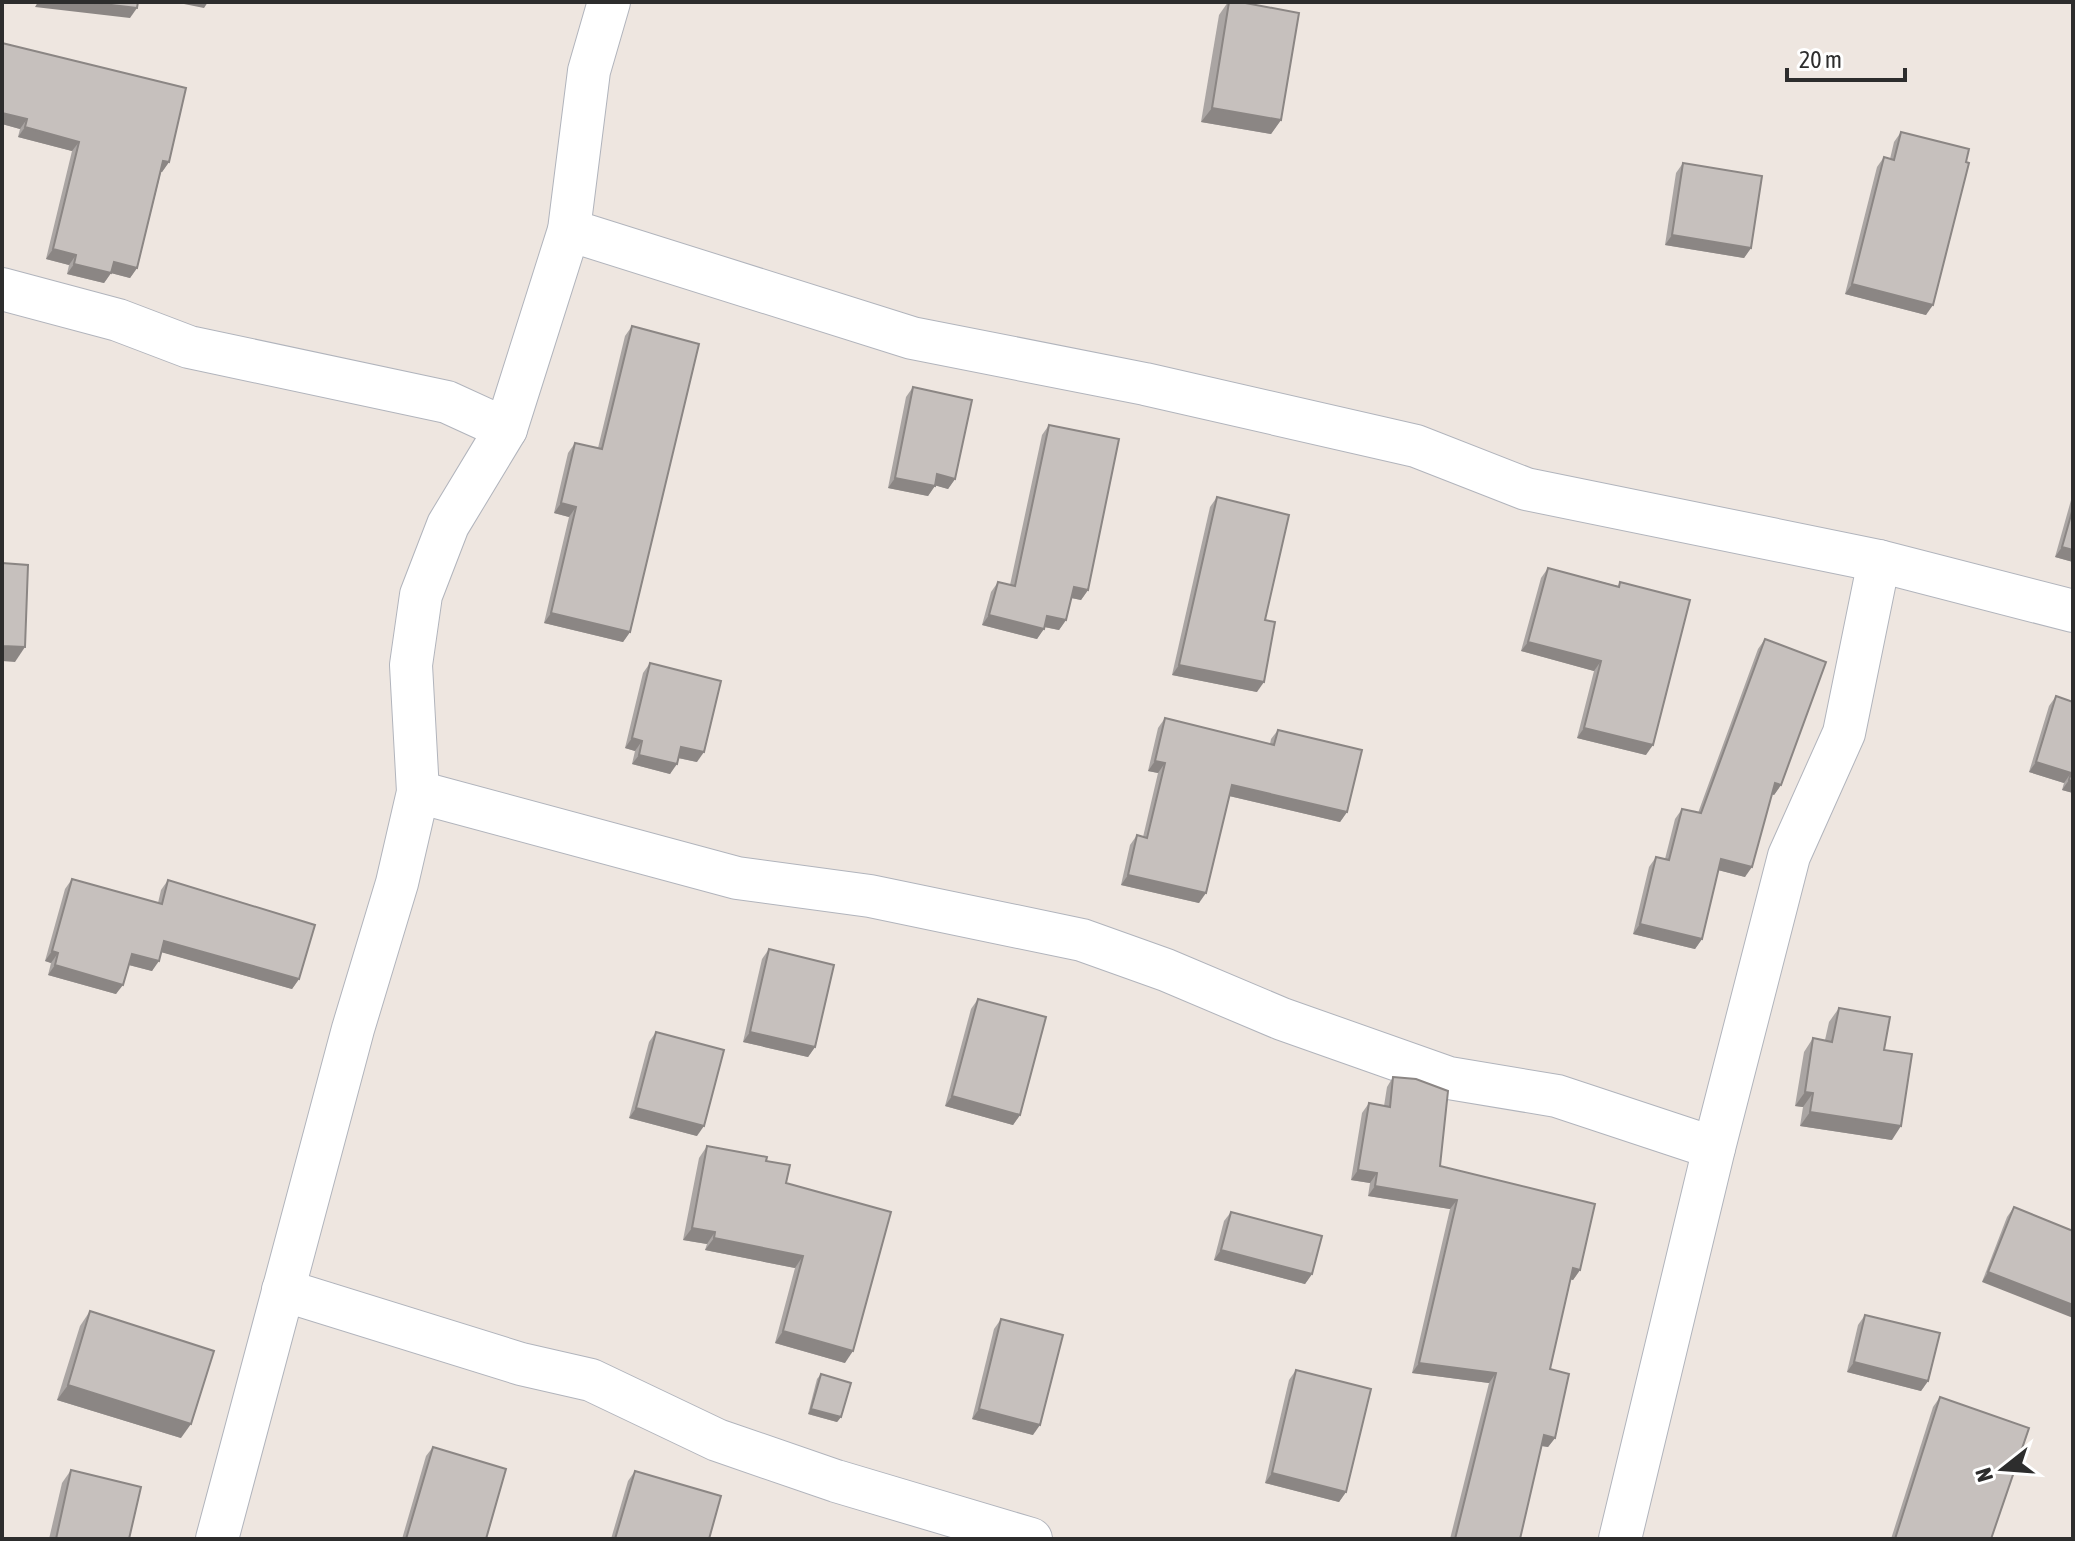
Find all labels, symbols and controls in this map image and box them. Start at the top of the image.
scale bar [1787,32,1905,82]
text: 20 m [1799,46,1842,73]
north arrow [1963,1429,2043,1509]
text: N [1970,1465,1998,1485]

